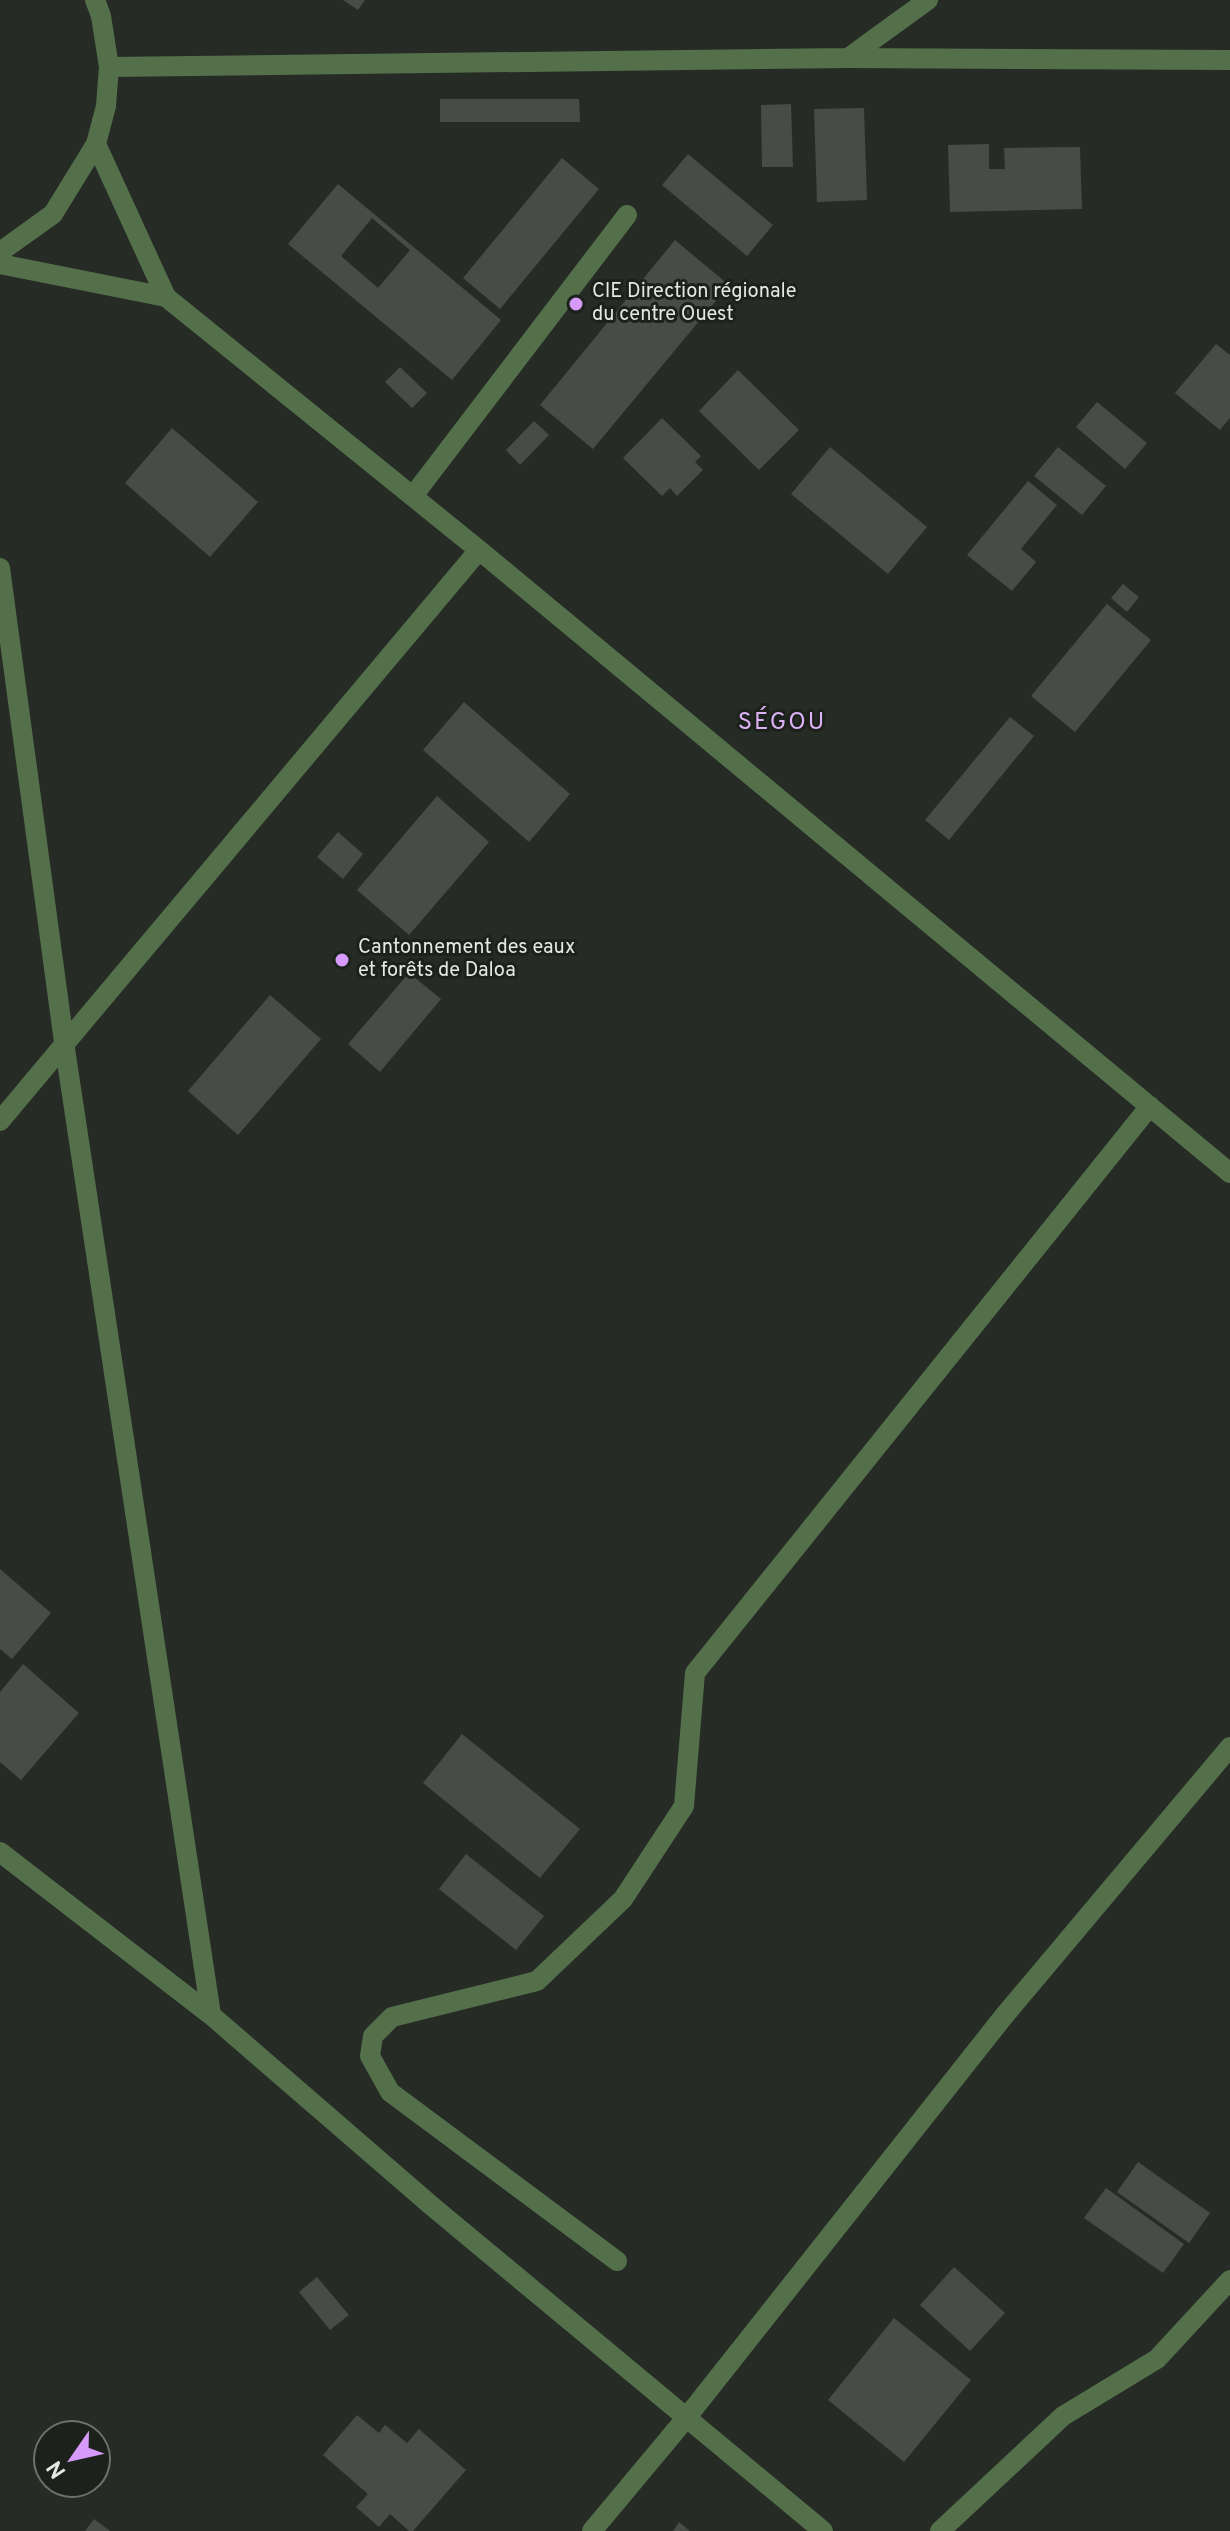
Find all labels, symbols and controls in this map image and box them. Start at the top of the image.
place label: CIE Direction régionale du centre Ouest [592,279,797,328]
marker: CIE Direction régionale du centre Ouest [567,295,585,313]
district label: SÉGOU [738,706,826,738]
place label: Cantonnement des eaux et forêts de Daloa [358,935,575,984]
marker: Cantonnement des eaux et forêts de Daloa [333,951,351,969]
north arrow [32,2419,112,2499]
text: N [42,2455,73,2483]

